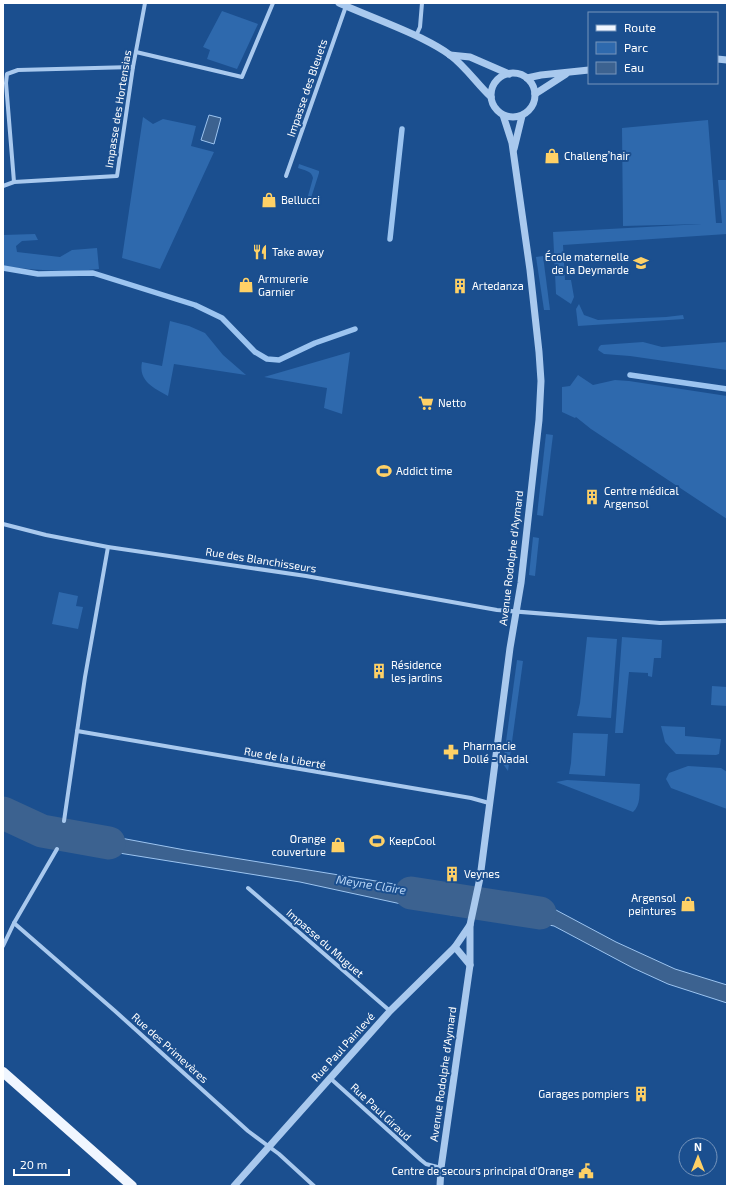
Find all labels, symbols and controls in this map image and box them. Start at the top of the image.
legend [588,12,718,84]
text: Route [624,20,656,34]
street label: Impasse des Bleuets [284,37,330,138]
text: Parc [624,40,648,54]
street label: Impasse des Hortensias [102,49,133,169]
text: Eau [624,60,644,74]
shop icon: Challeng’hair [543,147,561,165]
place label: Challeng’hair [564,149,630,162]
shop icon: Bellucci [260,191,278,209]
place label: Bellucci [281,193,320,206]
restaurant icon: Take away [251,243,269,261]
place label: Take away [272,245,324,258]
place label: École maternelle de la Deymarde [545,250,629,276]
school or university icon: École maternelle de la Deymarde [632,254,650,272]
place label: Armurerie Garnier [258,272,308,298]
shop icon: Armurerie Garnier [237,276,255,294]
building icon: Artedanza [451,277,469,295]
place label: Artedanza [472,279,524,292]
supermarket icon: Netto [417,394,435,412]
place label: Netto [438,396,466,409]
sports icon: Addict time [375,462,393,480]
place label: Addict time [396,464,453,477]
place label: Centre médical Argensol [604,484,679,510]
building icon: Centre médical Argensol [583,488,601,506]
street label: Avenue Rodolphe d'Aymard [496,490,525,626]
street label: Rue des Blanchisseurs [205,544,318,575]
place label: Résidence les jardins [391,658,443,685]
building icon: Résidence les jardins [370,662,388,680]
place label: Pharmacie Dollé - Nadal [463,739,529,765]
pharmacy icon: Pharmacie Dollé - Nadal [442,743,460,761]
street label: Rue de la Liberté [243,744,327,771]
place label: Orange couverture [271,832,326,858]
sports icon: KeepCool [368,832,386,850]
place label: KeepCool [389,834,436,847]
shop icon: Orange couverture [329,836,347,854]
building icon: Veynes [443,865,461,883]
place label: Veynes [464,867,500,880]
water label: Meyne Claire [335,872,408,898]
place label: Argensol peintures [628,891,677,917]
shop icon: Argensol peintures [679,895,697,913]
street label: Impasse du Muguet [284,906,367,980]
street label: Avenue Rodolphe d'Aymard [427,1006,458,1142]
street label: Rue des Primevères [129,1010,211,1086]
street label: Rue Paul Painlevé [308,1010,377,1084]
street label: Rue Paul Giraud [348,1080,414,1143]
building icon: Garages pompiers [632,1085,650,1103]
place label: Garages pompiers [538,1087,629,1100]
north arrow [678,1137,718,1177]
text: N [694,1140,702,1153]
scale bar [14,1151,69,1177]
text: 20 m [20,1157,47,1171]
public building icon: Centre de secours principal d'Orange [577,1162,595,1180]
place label: Centre de secours principal d'Orange [392,1164,574,1177]

